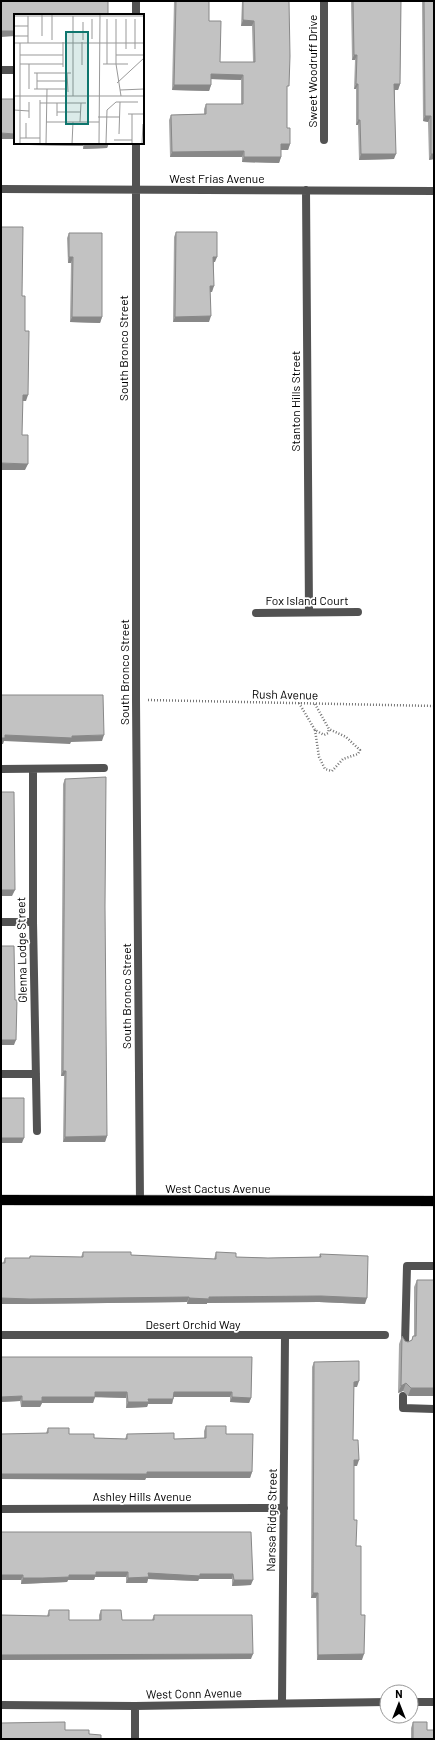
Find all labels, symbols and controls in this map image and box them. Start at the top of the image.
inset map [14,14,144,144]
street label: Sweet Woodruff Drive [305,15,319,128]
street label: West Frias Avenue [169,171,265,185]
street label: South Bronco Street [116,295,130,401]
street label: Stanton Hills Street [288,351,302,451]
street label: Fox Island Court [265,593,349,607]
street label: South Bronco Street [117,619,131,725]
street label: Rush Avenue [252,686,318,702]
street label: Glenna Lodge Street [13,897,29,1003]
street label: South Bronco Street [119,943,133,1049]
street label: West Cactus Avenue [165,1181,271,1195]
street label: Desert Orchid Way [145,1317,241,1331]
street label: Narssa Ridge Street [263,1468,279,1572]
street label: Ashley Hills Avenue [92,1489,192,1503]
north arrow [379,1684,419,1724]
street label: West Conn Avenue [146,1685,242,1701]
text: N [395,1687,403,1700]

